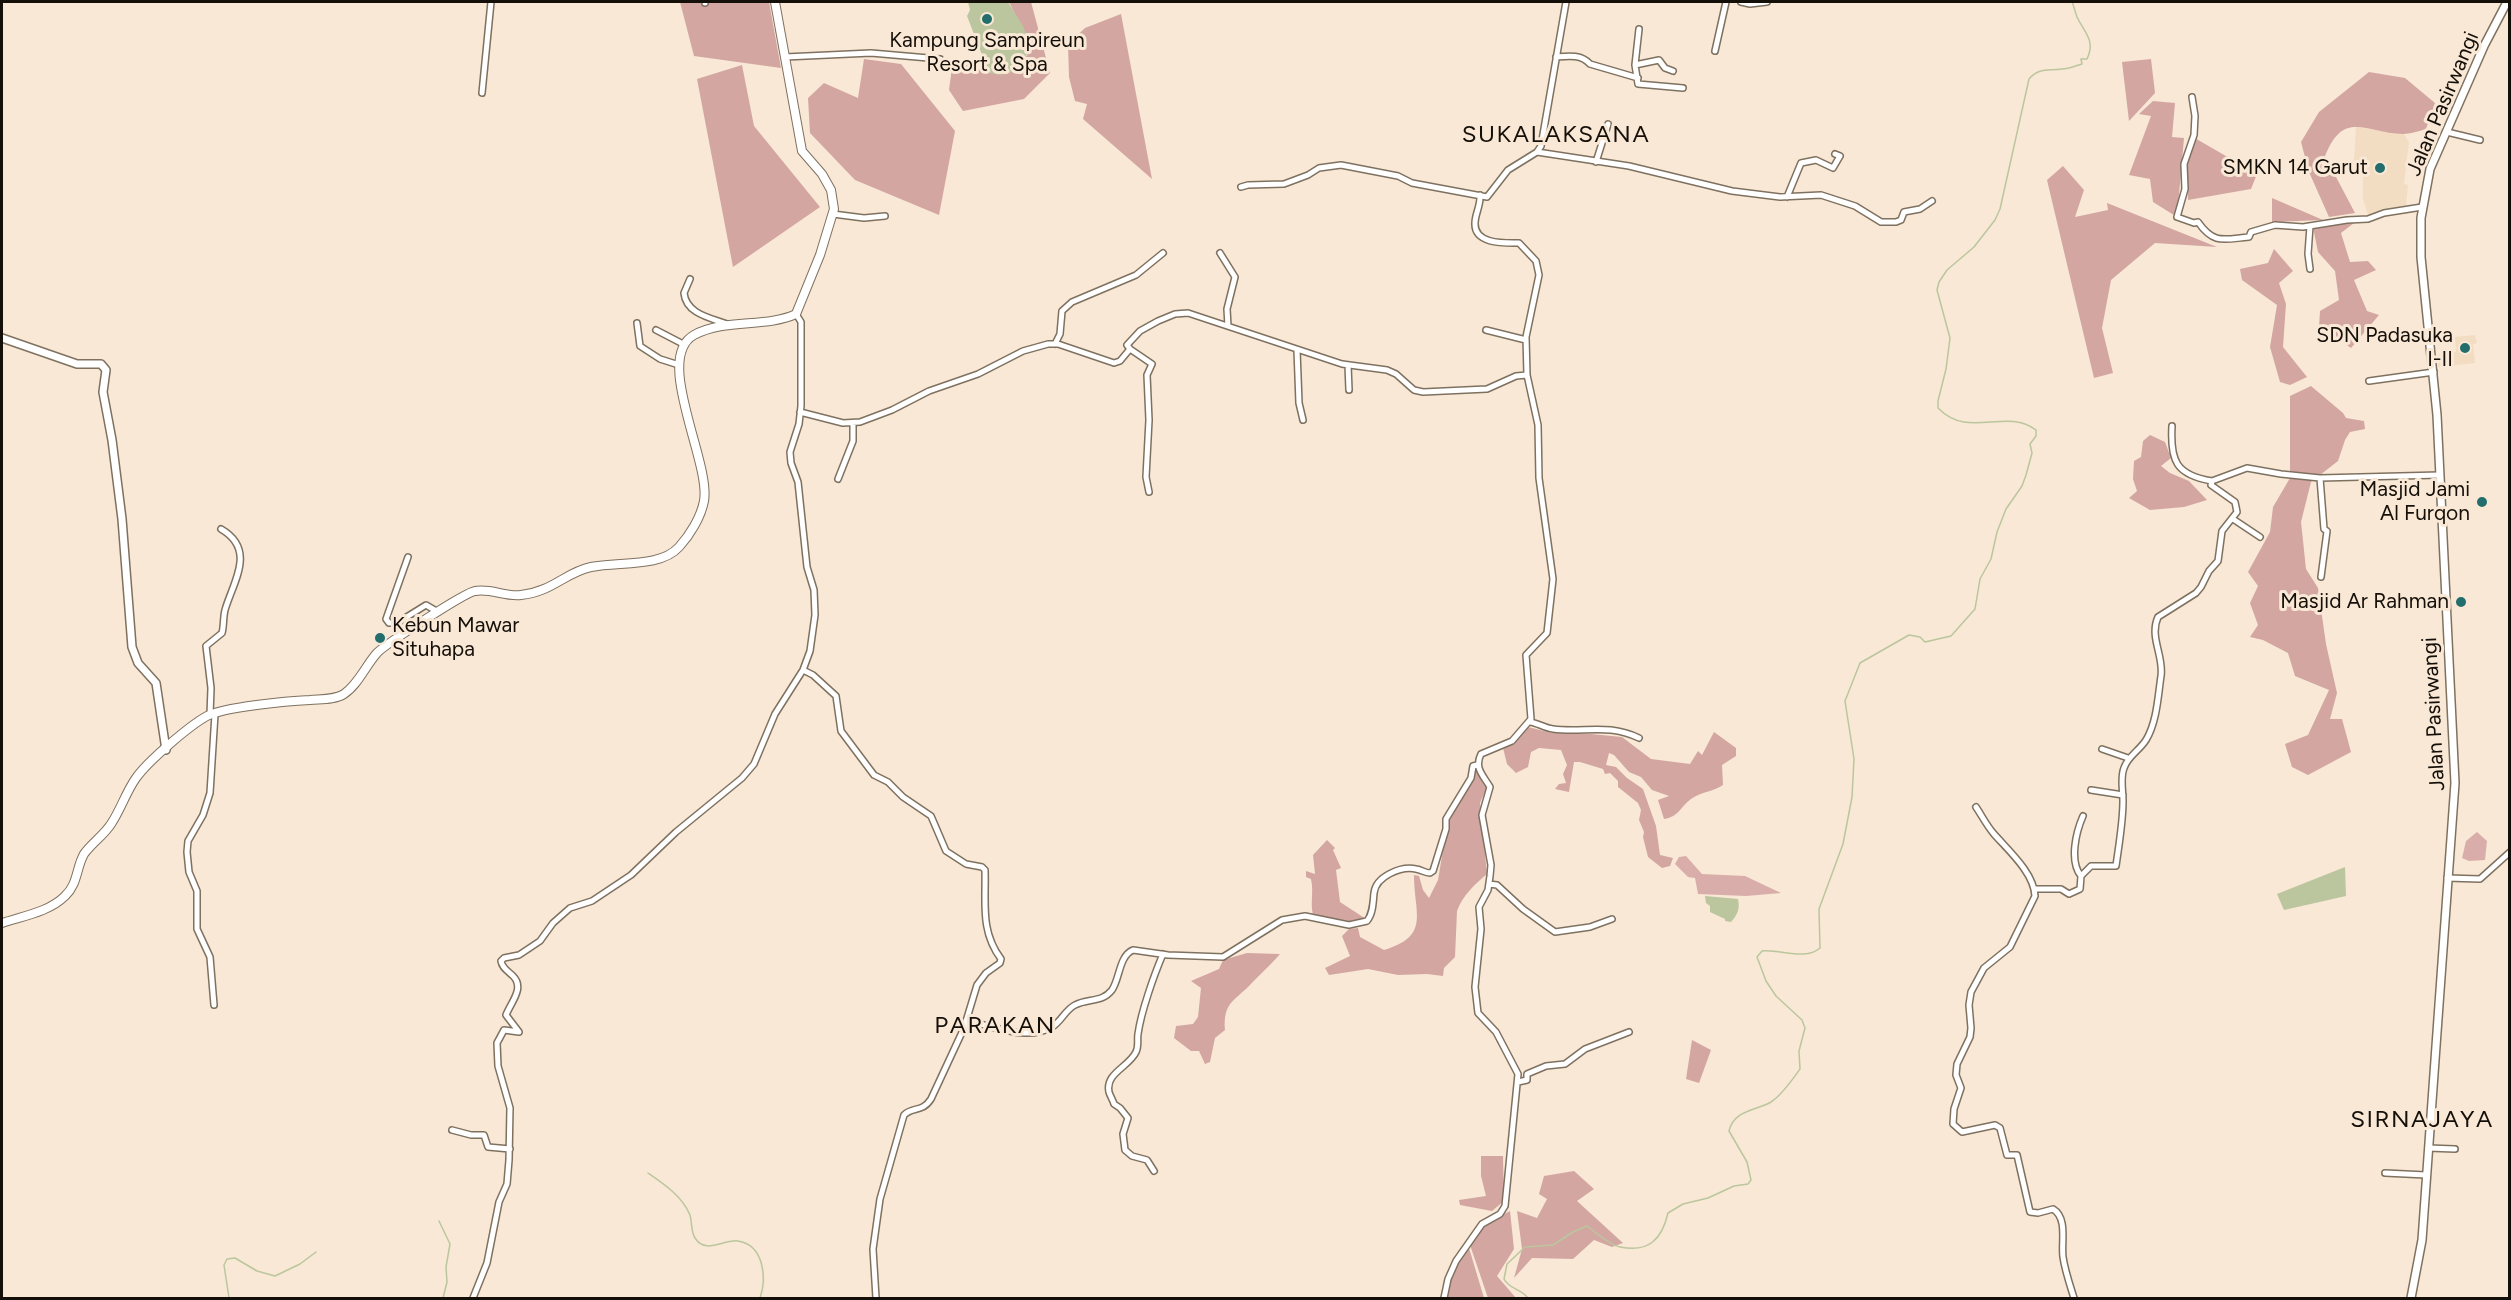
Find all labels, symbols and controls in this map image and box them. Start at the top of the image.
marker: Kampung Sampireun Resort & Spa [980,12,994,26]
place label: Kampung Sampireun Resort & Spa [889,28,1085,78]
street label: Jalan Pasirwangi [2401,28,2485,180]
district label: SUKALAKSANA [1462,121,1650,149]
place label: SMKN 14 Garut [2223,155,2368,181]
marker: SMKN 14 Garut [2373,161,2387,175]
place label: SDN Padasuka I-II [2316,323,2453,373]
marker: SDN Padasuka I-II [2458,341,2472,355]
place label: Masjid Jami Al Furqon [2359,477,2470,527]
marker: Masjid Jami Al Furqon [2475,495,2489,509]
place label: Masjid Ar Rahman [2280,589,2449,615]
marker: Masjid Ar Rahman [2454,595,2468,609]
place label: Kebun Mawar Situhapa [392,613,519,663]
marker: Kebun Mawar Situhapa [373,631,387,645]
street label: Jalan Pasirwangi [2417,636,2451,792]
district label: PARAKAN [934,1012,1056,1040]
district label: SIRNAJAYA [2350,1106,2494,1134]

